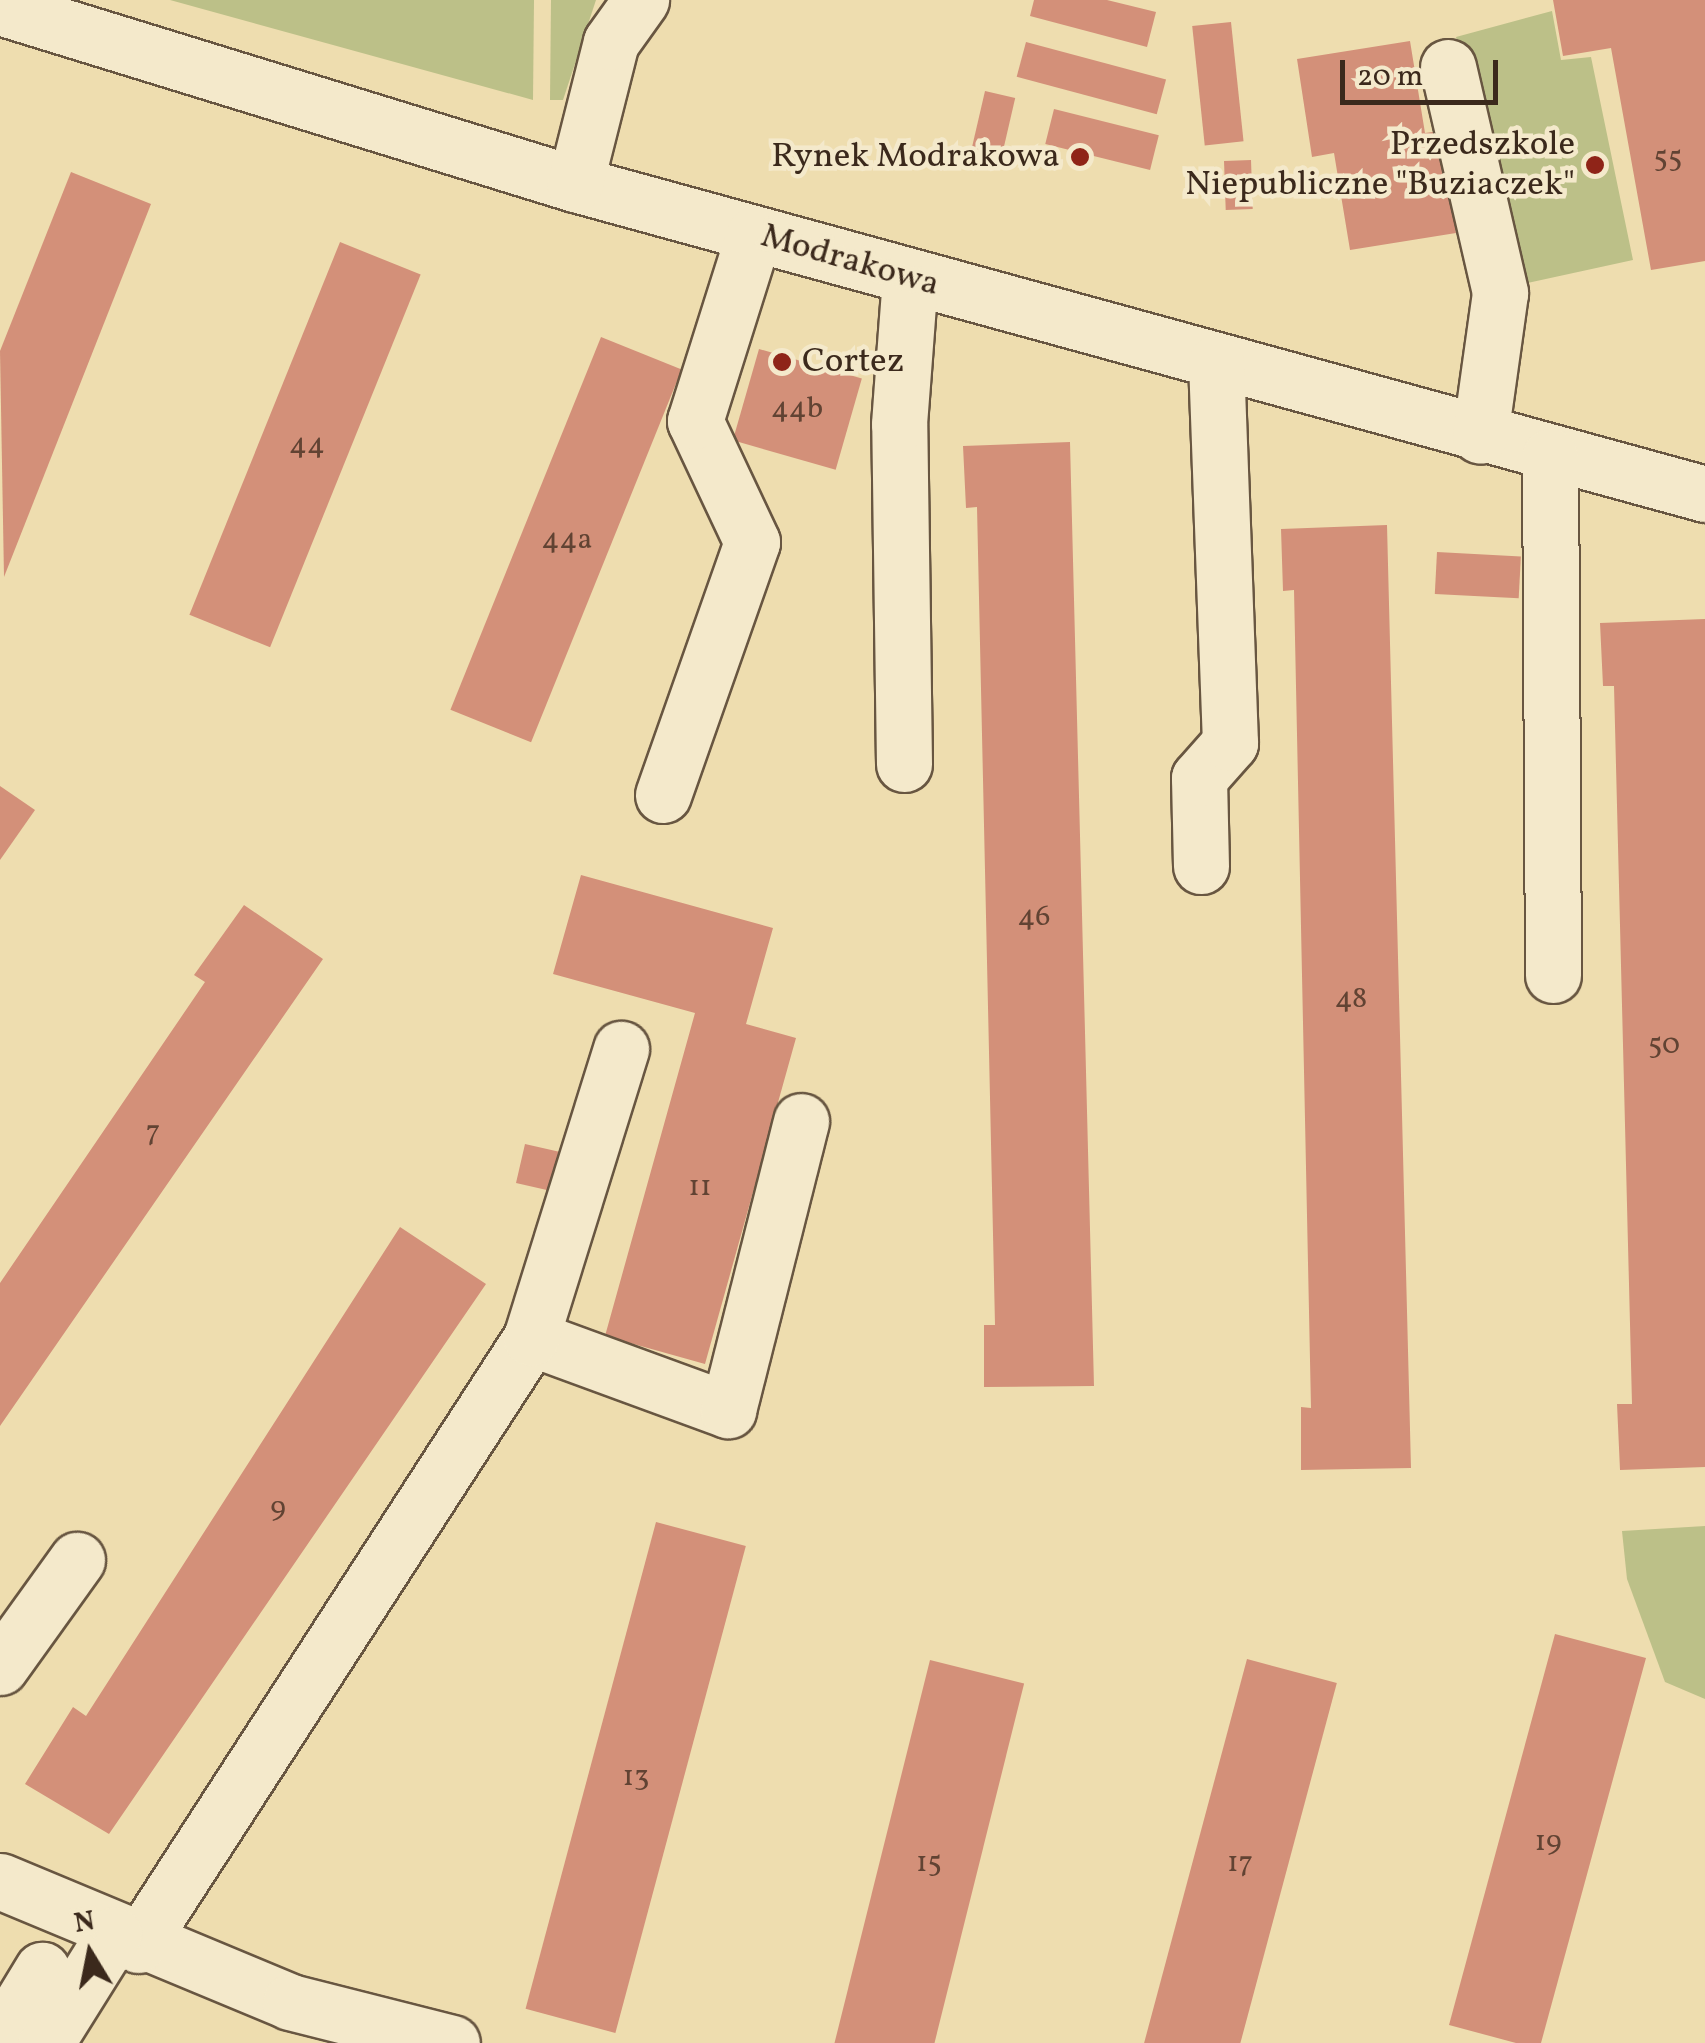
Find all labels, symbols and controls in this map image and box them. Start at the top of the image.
scale bar [1345,40,1502,102]
text: 20 m [1357,56,1423,98]
place label: Przedszkole Niepubliczne "Buziaczek" [1185,124,1575,206]
place label: Rynek Modrakowa [771,136,1060,178]
house number: 55 [1654,140,1682,176]
marker: Rynek Modrakowa [1069,146,1091,168]
marker: Przedszkole Niepubliczne "Buziaczek" [1584,154,1606,176]
street label: Modrakowa [756,215,944,307]
place label: Cortez [802,341,904,383]
marker: Cortez [771,351,793,373]
house number: 44b [771,391,823,427]
house number: 44 [289,427,325,463]
house number: 44a [542,522,592,558]
house number: 46 [1018,899,1050,935]
house number: 48 [1335,981,1367,1017]
house number: 50 [1648,1027,1680,1063]
house number: 7 [146,1114,160,1150]
house number: 11 [688,1169,712,1205]
house number: 9 [270,1490,286,1526]
house number: 13 [622,1759,650,1795]
house number: 19 [1534,1824,1562,1860]
house number: 15 [916,1845,942,1881]
house number: 17 [1227,1845,1253,1881]
text: N [71,1902,98,1944]
north arrow [40,1903,140,2003]

